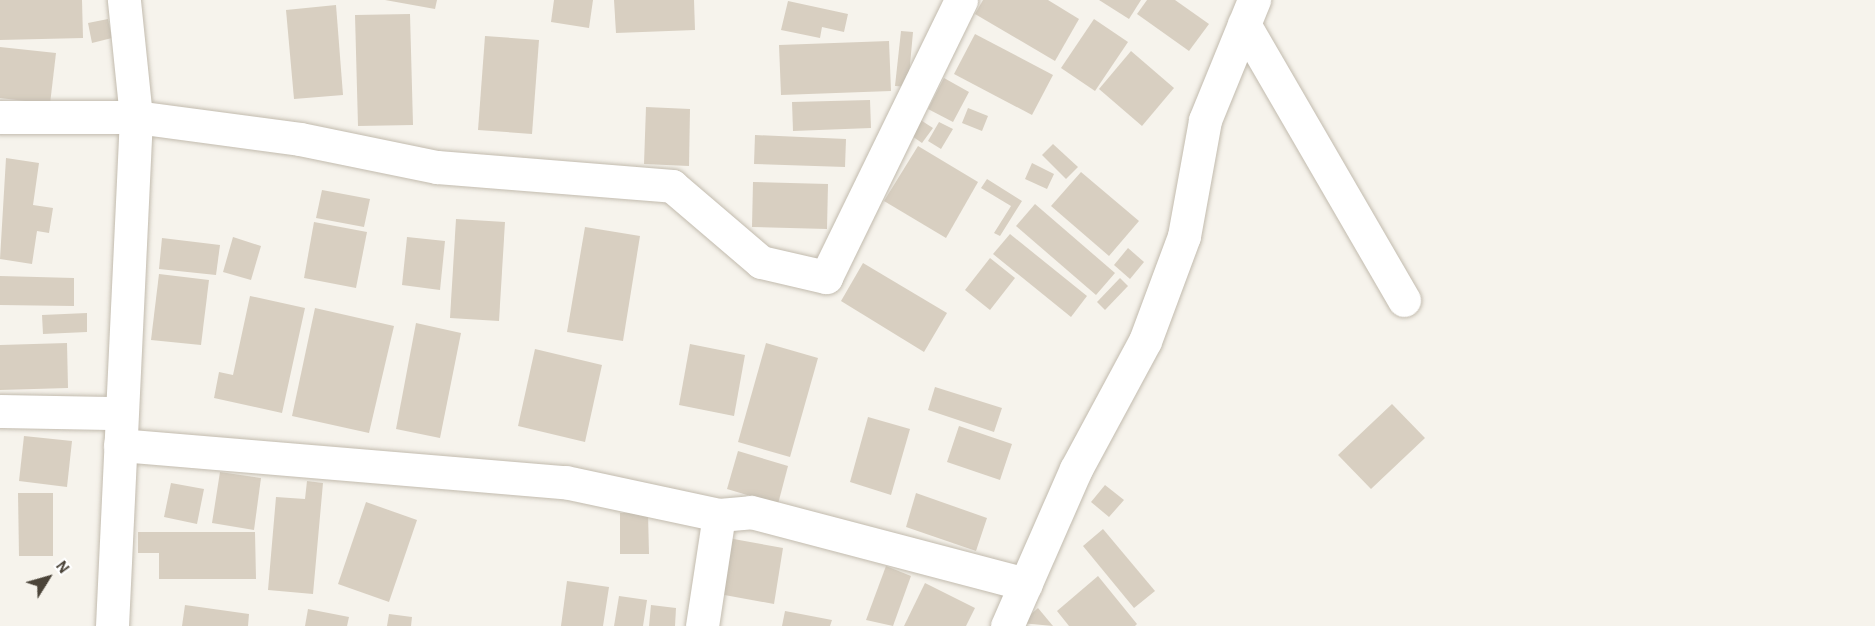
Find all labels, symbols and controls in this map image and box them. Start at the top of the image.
north arrow [18,548,78,608]
text: N [53,558,72,576]

